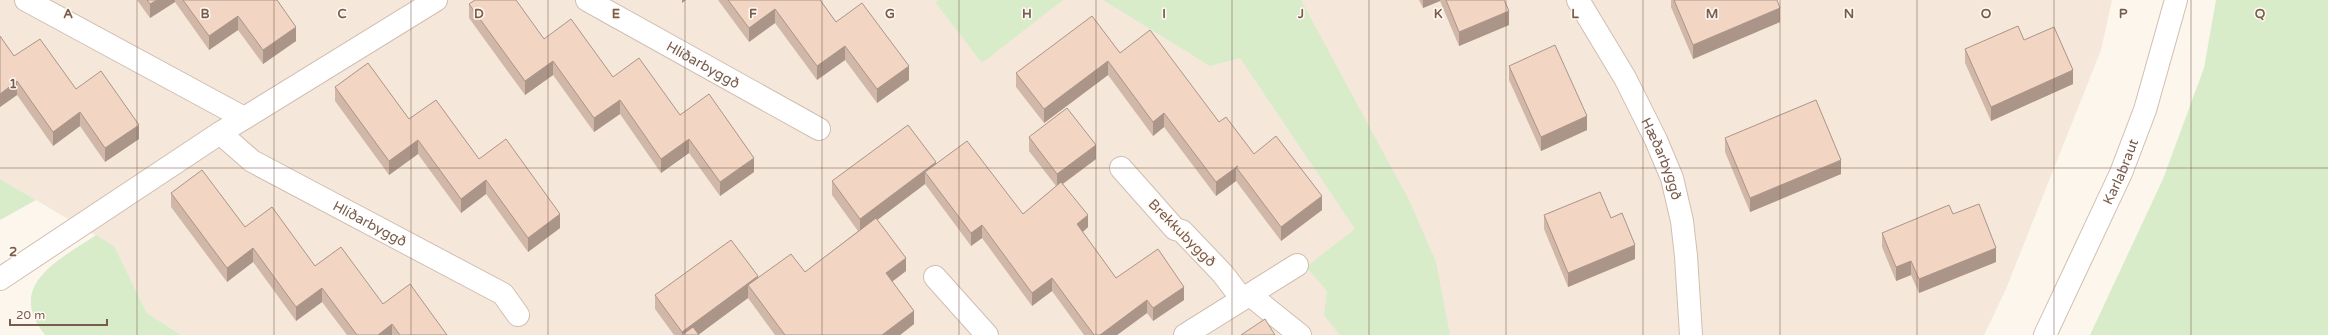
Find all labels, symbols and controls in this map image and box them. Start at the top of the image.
text: A [63,6,73,22]
text: B [200,6,210,22]
text: C [337,6,347,22]
text: D [474,6,484,22]
text: E [612,6,620,22]
text: F [749,6,757,22]
text: G [885,6,895,22]
text: H [1022,6,1032,22]
text: I [1162,6,1166,22]
text: J [1297,6,1304,22]
text: K [1434,6,1443,22]
text: L [1571,6,1579,22]
text: M [1706,6,1718,22]
text: N [1844,6,1854,22]
text: O [1981,6,1992,22]
text: P [2119,6,2128,22]
text: Q [2255,6,2266,22]
street label: Hlíðarbyggð [664,37,743,92]
text: 1 [9,76,17,92]
street label: Hæðarbyggð [1638,115,1685,201]
street label: Karlabraut [2099,136,2142,207]
street label: Brekkubyggð [1145,196,1219,270]
street label: Hlíðarbyggð [330,197,410,250]
text: 2 [9,244,17,260]
scale bar [10,301,107,327]
text: 20 m [16,308,45,322]

